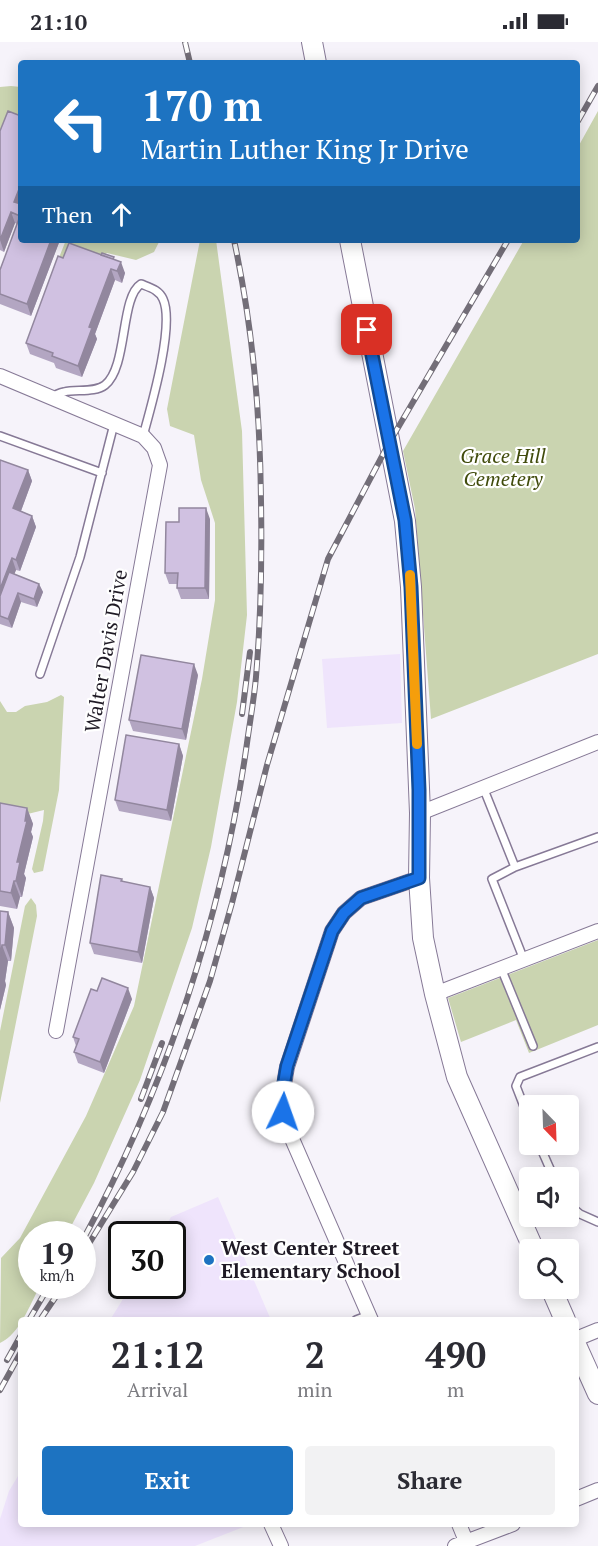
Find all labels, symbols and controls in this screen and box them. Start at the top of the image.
text: 21:10 [30,7,87,36]
text: 170 m [141,77,262,133]
icon: left [42,84,120,162]
text: Martin Luther King Jr Drive [141,131,469,167]
icon: ahead [105,198,138,231]
text: Then [42,200,93,229]
pin [341,304,392,355]
icon: arrive [350,313,383,346]
park label: Grace Hill Cemetery [460,442,546,492]
street label: Walter Davis Drive [78,567,133,735]
position arrow [251,1080,315,1144]
north arrow [519,1095,579,1155]
map controls [519,1095,579,1299]
button: sound [519,1167,579,1227]
speed limit sign: 30 [108,1221,186,1299]
text: 19 [40,1233,74,1273]
place label: West Center Street Elementary School [221,1234,401,1284]
button: search [519,1239,579,1299]
marker: West Center Street Elementary School [202,1253,216,1267]
text: km/h [40,1265,74,1285]
text: 21:12 [111,1331,204,1378]
text: 2 [305,1331,325,1378]
text: 490 [425,1331,486,1378]
text: Arrival [127,1376,188,1403]
text: min [297,1376,332,1403]
text: m [447,1376,464,1403]
button: Exit [42,1446,293,1515]
button: Share [305,1446,555,1515]

